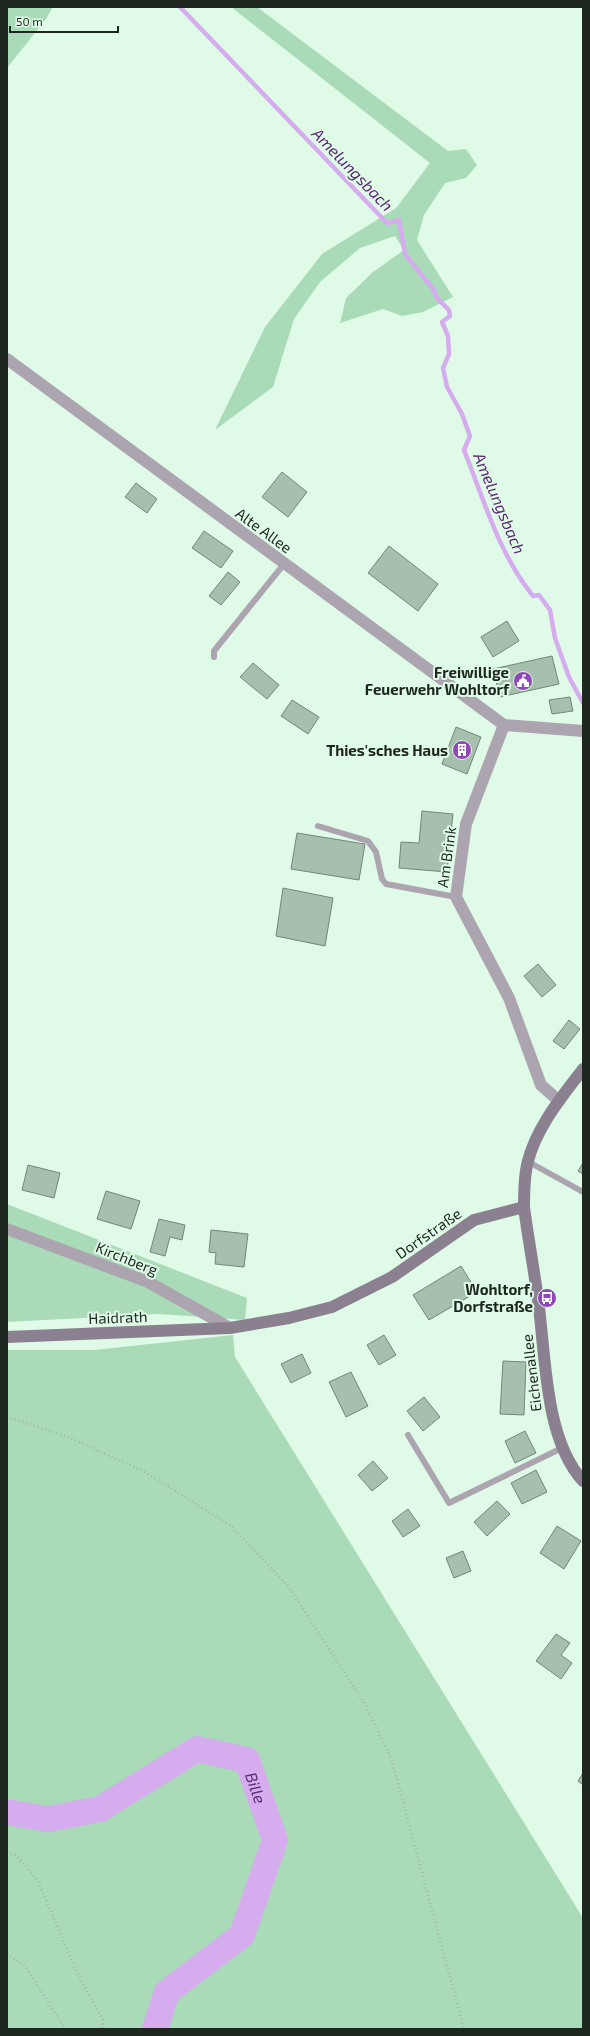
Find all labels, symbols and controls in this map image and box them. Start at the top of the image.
scale bar [10,8,118,34]
text: 50 m [16,14,43,28]
water label: Amelungsbach [308,123,397,214]
water label: Amelungsbach [470,449,530,556]
street label: Alte Allee [232,504,296,556]
place label: Freiwillige Feuerwehr Wohltorf [365,663,510,698]
public building icon: Freiwillige Feuerwehr Wohltorf [512,670,534,692]
building icon: Thies'sches Haus [451,739,473,761]
place label: Thies'sches Haus [326,741,448,759]
street label: Am Brink [433,825,459,889]
street label: Dorfstraße [392,1204,464,1262]
street label: Kirchberg [93,1237,161,1279]
place label: Wohltorf, Dorfstraße [453,1280,533,1315]
bus stop icon: Wohltorf, Dorfstraße [536,1287,558,1309]
street label: Haidrath [88,1307,148,1327]
street label: Eichenallee [517,1333,545,1413]
water label: Bille [242,1769,271,1806]

